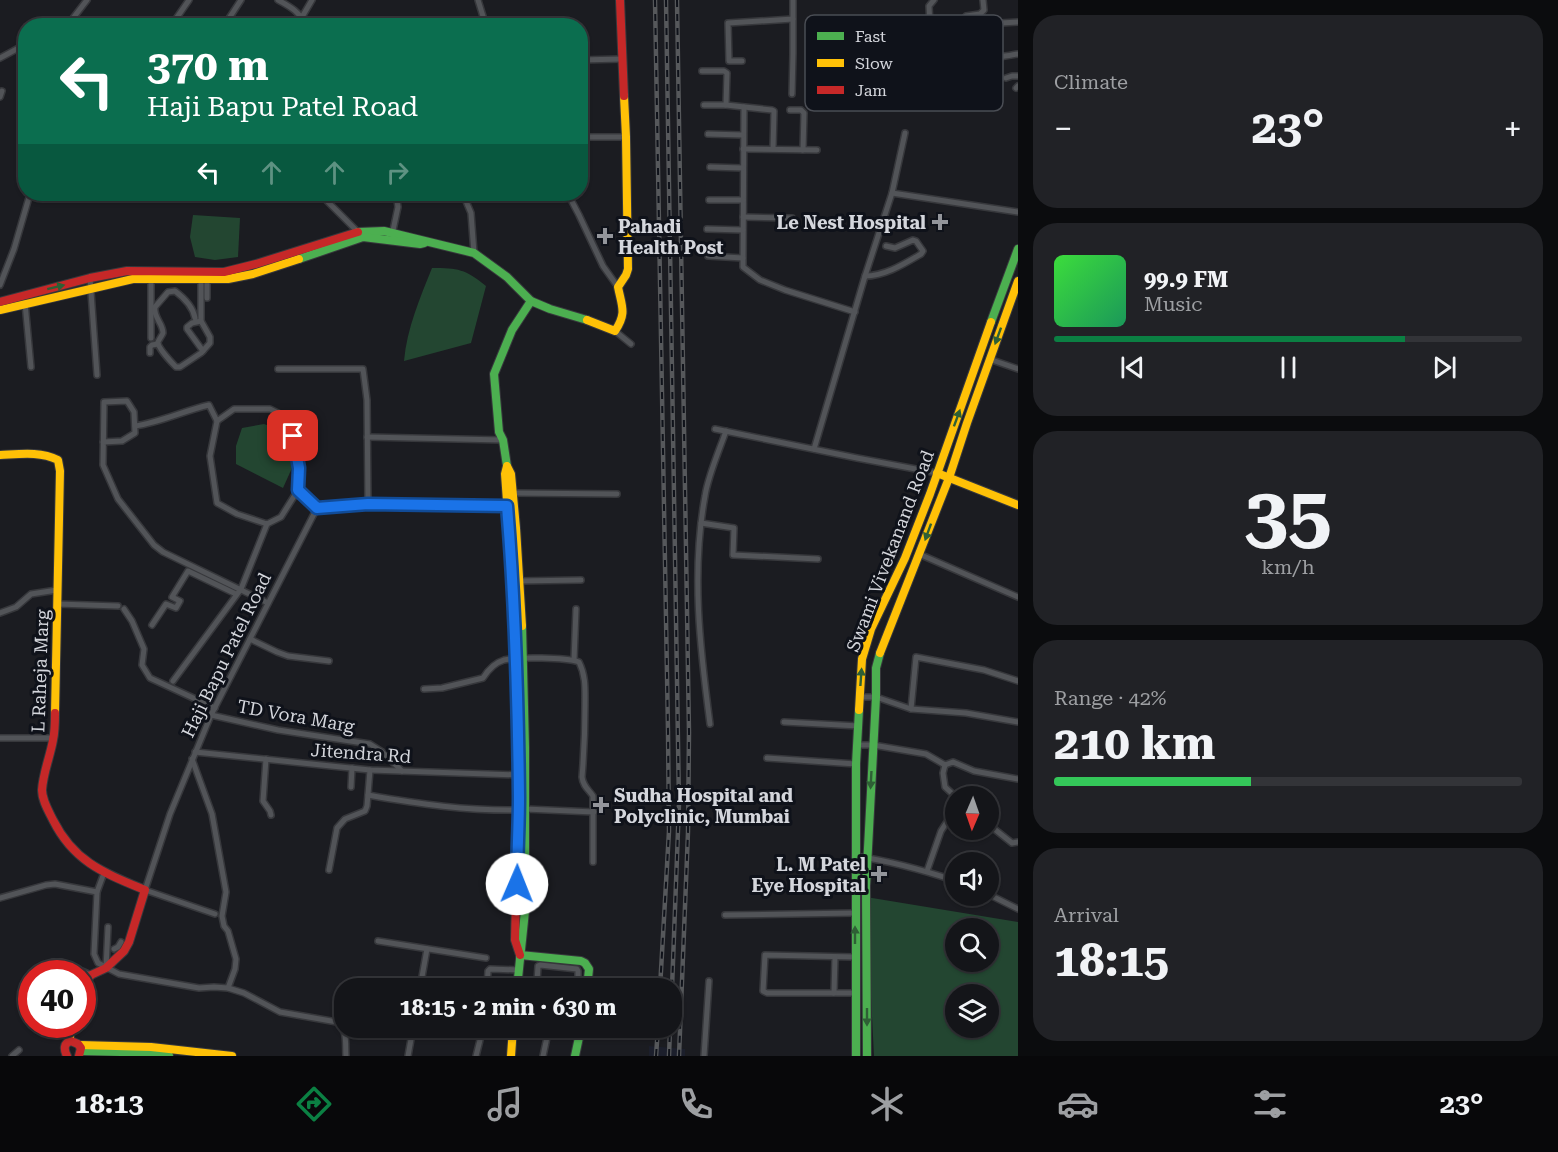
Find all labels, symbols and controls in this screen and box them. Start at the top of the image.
legend [805,15,1003,111]
text: Fast [855,27,886,46]
text: 370 m [147,41,269,90]
icon: left [48,42,126,120]
text: Slow [855,54,893,73]
text: Climate [1054,70,1128,94]
text: Jam [855,81,887,100]
text: Haji Bapu Patel Road [147,91,418,123]
text: 23° [1252,101,1324,154]
text: − [1054,109,1072,148]
text: + [1504,109,1522,148]
icon: left [192,156,225,189]
icon: ahead [255,156,288,189]
icon: ahead [318,156,351,189]
icon: right [381,156,414,189]
place label: Le Nest Hospital [777,212,926,233]
marker: Le Nest Hospital [931,213,949,231]
place label: Pahadi Health Post [618,216,724,258]
marker: Pahadi Health Post [596,227,614,245]
text: 99.9 FM [1144,267,1228,292]
one-way arrow [47,281,66,291]
text: Music [1144,292,1203,316]
one-way arrow [992,327,1002,345]
icon: previous [1116,351,1149,384]
icon: pause [1272,351,1305,384]
icon: next [1428,351,1461,384]
one-way arrow [952,409,962,427]
pin [267,410,318,461]
icon: arrive [276,419,309,452]
street label: Swami Vivekanand Road [842,447,938,655]
text: 35 [1244,470,1332,561]
one-way arrow [922,523,932,541]
text: km/h [1261,555,1315,579]
street label: Haji Bapu Patel Road [177,569,275,741]
street label: L Raheja Marg [27,608,53,733]
one-way arrow [856,667,866,686]
text: Range · 42% [1054,686,1166,710]
street label: TD Vora Marg [236,695,357,737]
text: 210 km [1054,717,1215,770]
street label: Jitendra Rd [310,739,412,767]
one-way arrow [866,771,875,790]
place label: Sudha Hospital and Polyclinic, Mumbai [614,785,793,827]
north arrow [945,786,999,840]
map controls [945,786,999,1038]
marker: Sudha Hospital and Polyclinic, Mumbai [592,796,610,814]
position arrow [485,852,549,916]
button: sound [945,852,999,906]
place label: L. M Patel Eye Hospital [751,854,866,896]
marker: L. M Patel Eye Hospital [870,865,888,883]
text: Arrival [1054,903,1119,927]
button: search [945,918,999,972]
one-way arrow [850,925,860,944]
text: 18:15 [1054,934,1169,987]
speed limit sign: 40 [18,960,96,1038]
button: layers [945,984,999,1038]
text: 18:15 · 2 min · 630 m [399,995,617,1020]
one-way arrow [862,1008,872,1027]
icon: directions [293,1083,335,1125]
icon: music [484,1083,526,1125]
icon: phone [675,1083,717,1125]
icon: climate [866,1083,908,1125]
icon: car [1057,1083,1099,1125]
icon: filters [1249,1083,1291,1125]
text: 18:13 [75,1088,144,1120]
text: 23° [1440,1088,1483,1120]

